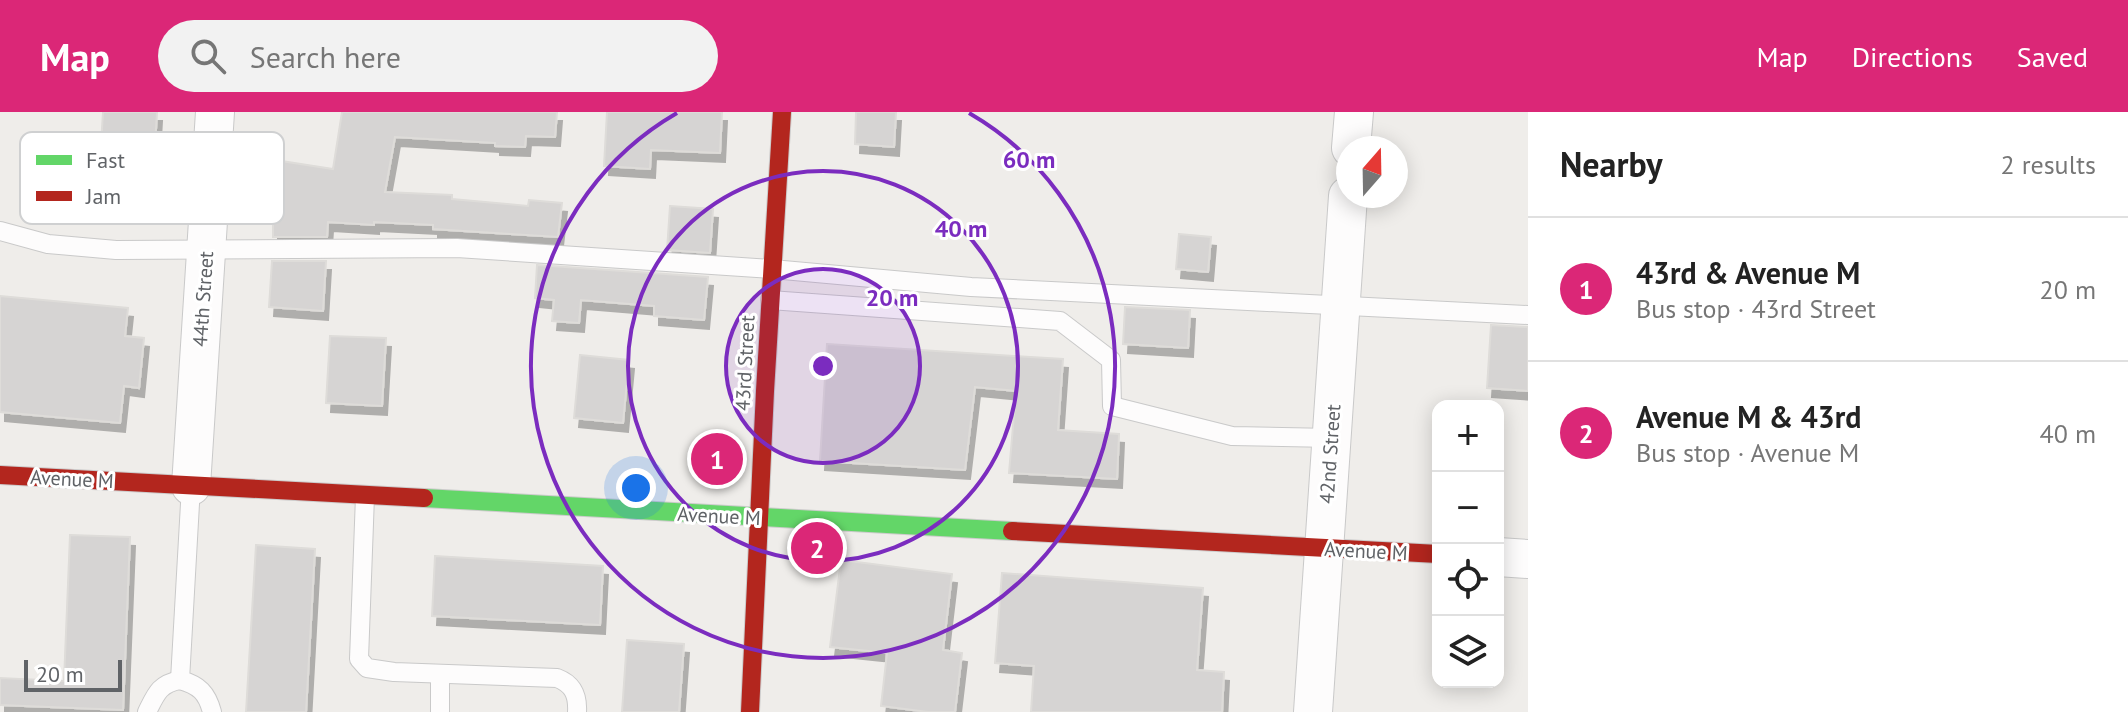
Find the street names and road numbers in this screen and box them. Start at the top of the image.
street label: 44th Street [187,250,219,348]
street label: 43rd Street [730,314,761,412]
street label: 42nd Street [1314,403,1346,505]
street label: Avenue M [30,464,114,494]
street label: Avenue M [677,501,761,531]
street label: Avenue M [1324,536,1408,566]

